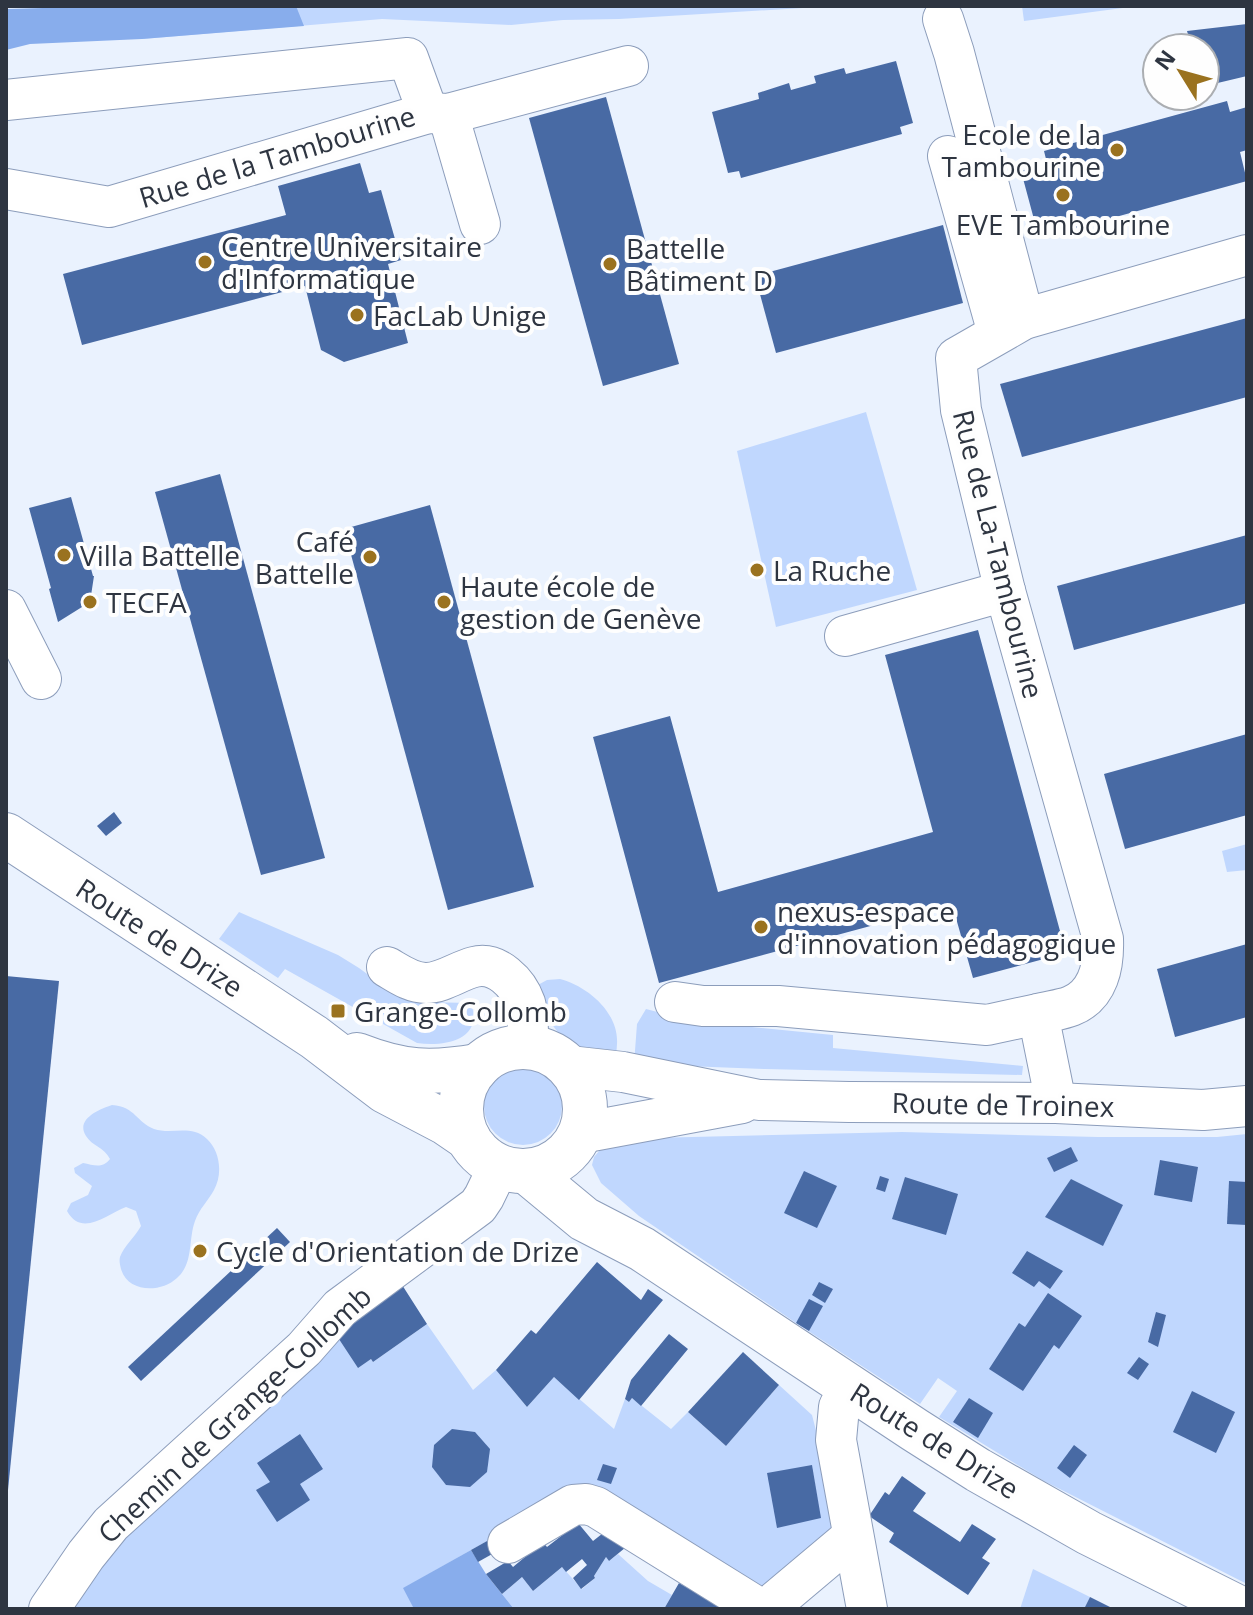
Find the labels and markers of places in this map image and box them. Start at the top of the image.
place label: Ecole de la Tambourine [942,115,1101,185]
marker: Ecole de la Tambourine [1108,141,1126,159]
marker: EVE Tambourine [1054,186,1072,204]
place label: EVE Tambourine [956,205,1170,243]
place label: Centre Universitaire d'Informatique [221,227,482,297]
place label: Battelle Bâtiment D [626,229,773,299]
marker: Centre Universitaire d'Informatique [196,253,214,271]
marker: Battelle Bâtiment D [601,255,619,273]
place label: FacLab Unige [373,296,547,334]
marker: FacLab Unige [348,306,366,324]
place label: Café Battelle [255,522,354,592]
place label: Villa Battelle [80,536,240,574]
marker: Villa Battelle [55,546,73,564]
marker: Café Battelle [361,548,379,566]
place label: La Ruche [773,551,891,589]
marker: La Ruche [748,561,766,579]
place label: Haute école de gestion de Genève [460,567,701,637]
place label: TECFA [106,583,187,621]
marker: TECFA [81,593,99,611]
marker: Haute école de gestion de Genève [435,593,453,611]
place label: nexus-espace d'innovation pédagogique [777,892,1116,962]
marker: nexus-espace d'innovation pédagogique [752,918,770,936]
place label: Grange-Collomb [354,992,567,1030]
marker: Grange-Collomb [329,1002,347,1020]
place label: Cycle d'Orientation de Drize [216,1232,579,1270]
marker: Cycle d'Orientation de Drize [191,1242,209,1260]

